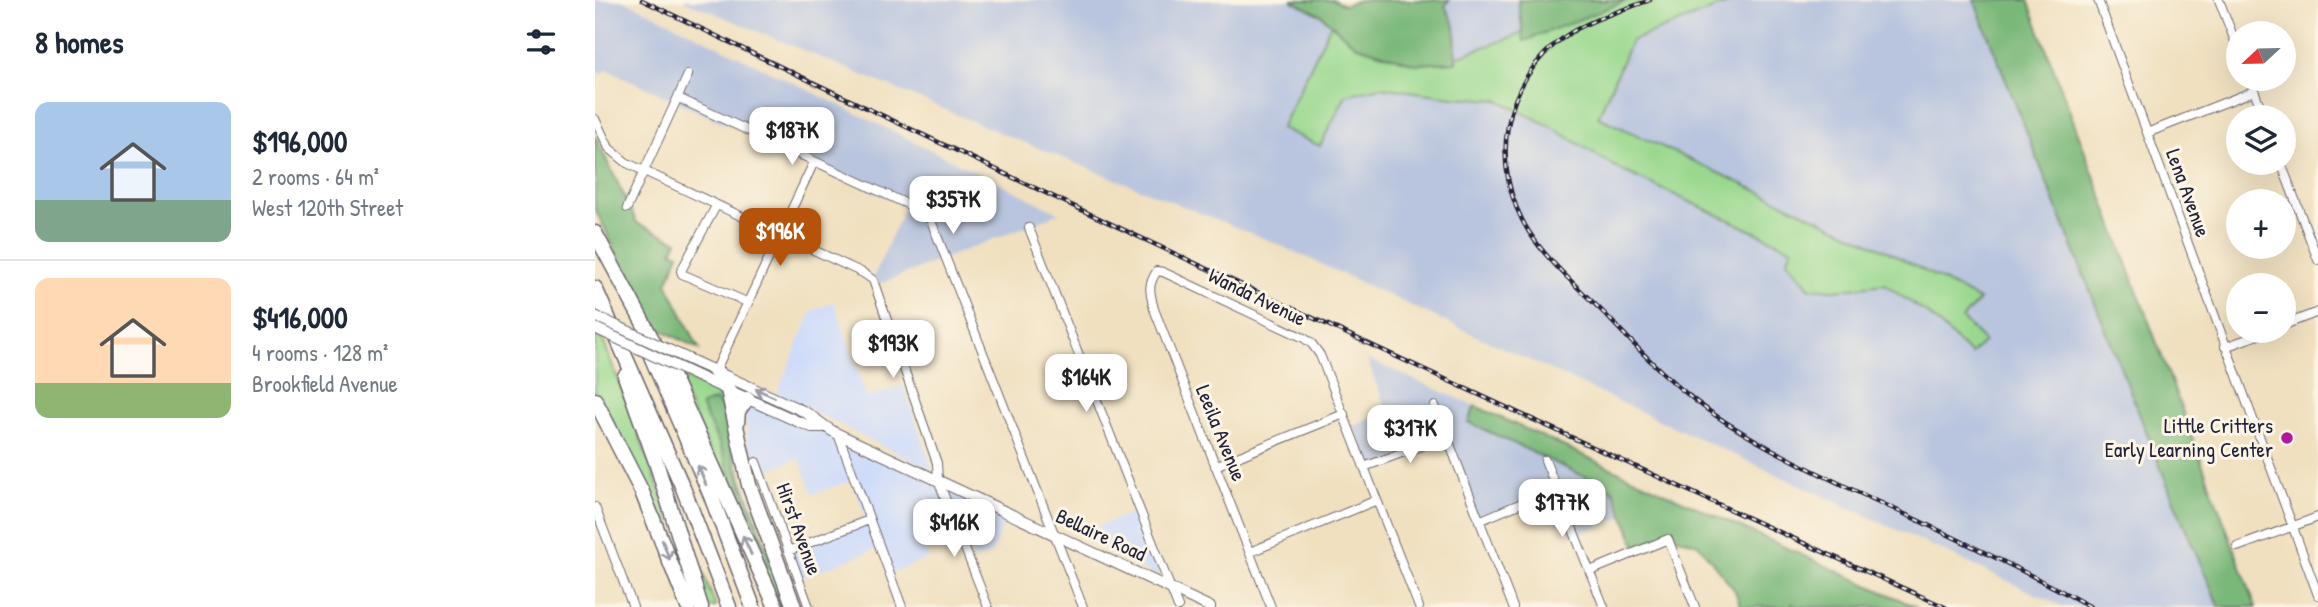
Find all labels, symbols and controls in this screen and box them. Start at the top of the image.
north arrow [2226,21,2296,91]
map controls [2226,21,2296,343]
text: 8 homes [35,22,123,62]
icon: filters [522,23,560,61]
button: layers [2226,105,2296,175]
pin: $187K [743,108,841,167]
text: $187K [765,114,819,145]
text: $196,000 [252,121,347,161]
icon: home [91,130,175,214]
street label: Lena Avenue [2159,145,2218,241]
text: 2 rooms · 64 m² [252,161,379,192]
pin: $357K [904,176,1002,236]
text: $357K [925,183,981,214]
button: + [2226,189,2296,259]
text: West 120th Street [252,192,403,223]
pin: $196K [731,208,829,268]
text: $196K [755,215,805,246]
street label: Wanda Avenue [1204,260,1311,333]
button: − [2226,273,2296,343]
text: $416,000 [252,297,348,337]
icon: home [91,306,175,390]
pin: $193K [844,320,942,380]
text: $193K [868,327,918,358]
text: 4 rooms · 128 m² [252,337,388,368]
pin: $164K [1037,354,1135,414]
text: $164K [1061,361,1111,392]
text: Brookfield Avenue [252,368,398,399]
street label: Leeila Avenue [1189,380,1254,485]
one-way arrow [755,386,776,399]
pin: $317K [1361,406,1459,465]
place label: Little Critters Early Learning Center [2105,411,2273,464]
text: $317K [1383,412,1437,443]
marker: Little Critters Early Learning Center [2279,430,2295,446]
one-way arrow [695,465,708,486]
street label: Hirst Avenue [769,479,830,579]
pin: $177K [1513,480,1611,539]
text: $177K [1535,486,1589,517]
pin: $416K [905,500,1003,559]
street label: Bellaire Road [1051,501,1151,568]
text: $416K [929,506,979,537]
one-way arrow [740,535,753,556]
one-way arrow [661,538,673,560]

